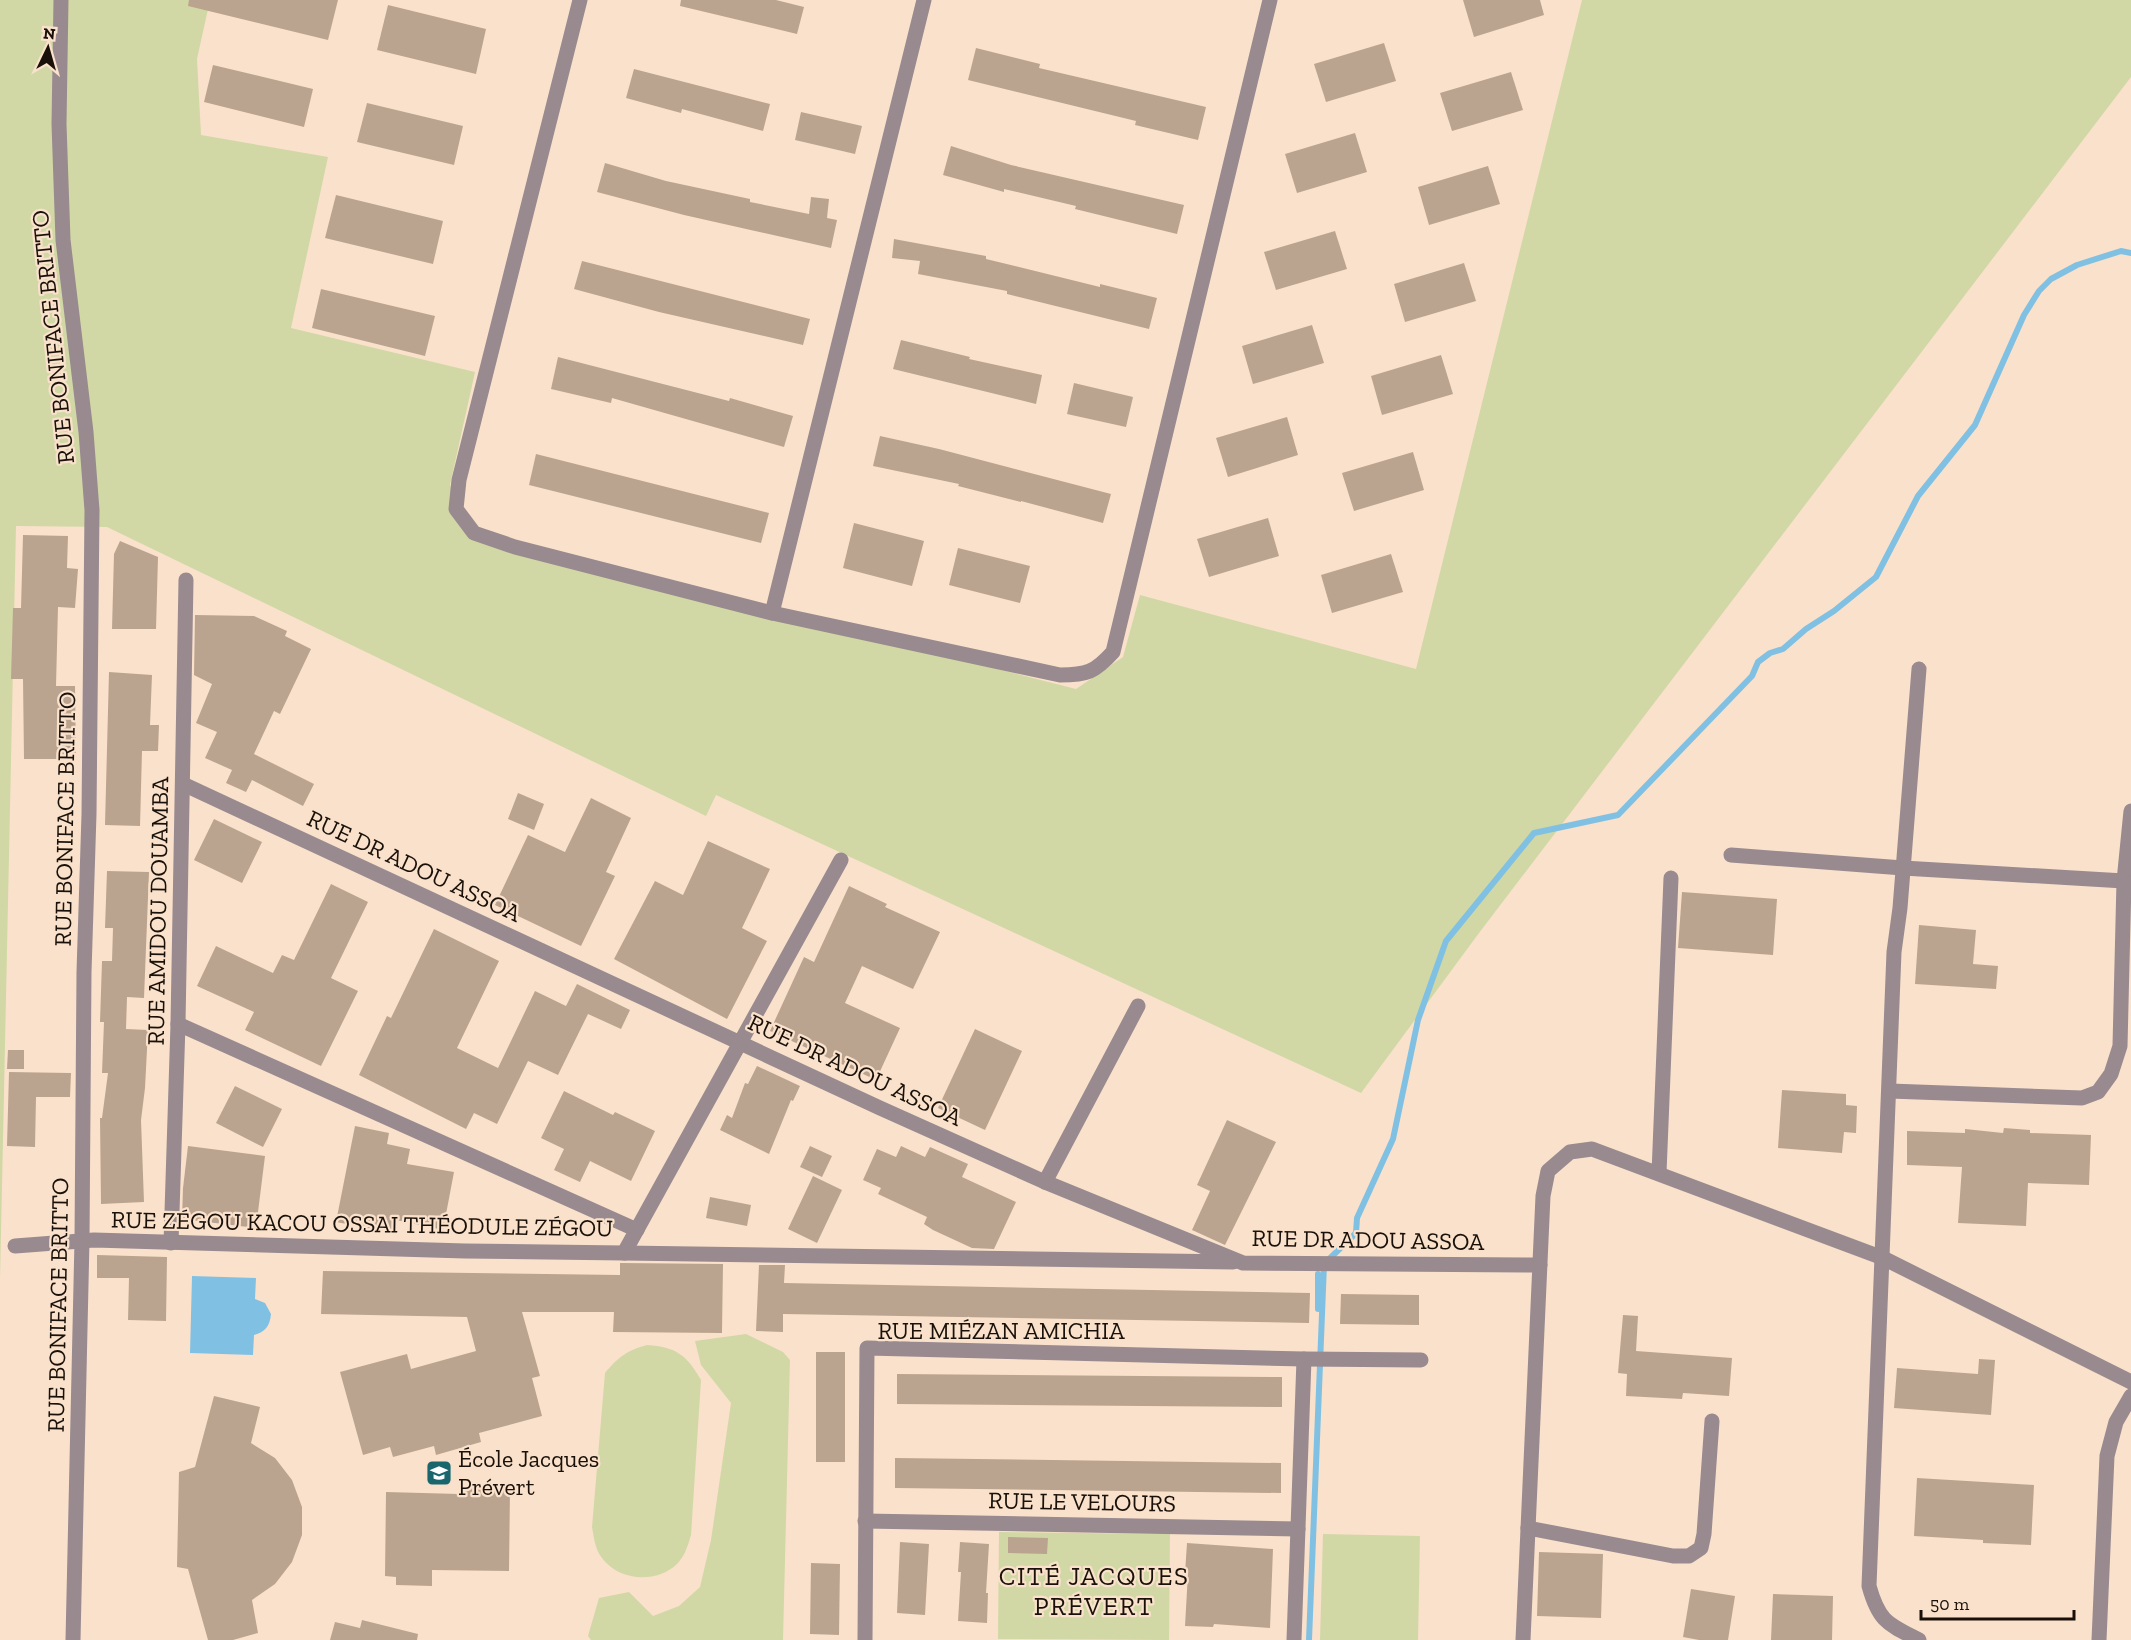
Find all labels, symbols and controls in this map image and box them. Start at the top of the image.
north arrow [18,18,78,78]
text: N [42,24,56,44]
street label: RUE BONIFACE BRITTO [25,209,80,465]
street label: RUE BONIFACE BRITTO [48,691,81,947]
street label: RUE AMIDOU DOUAMBA [141,776,174,1046]
street label: RUE DR ADOU ASSOA [303,803,526,928]
street label: RUE DR ADOU ASSOA [744,1007,967,1132]
street label: RUE BONIFACE BRITTO [41,1177,74,1433]
street label: RUE ZÉGOU KACOU OSSAI THÉODULE ZÉGOU [111,1205,613,1242]
street label: RUE DR ADOU ASSOA [1251,1223,1485,1256]
street label: RUE MIÉZAN AMICHIA [877,1316,1125,1345]
place label: École Jacques Prévert [458,1444,599,1501]
school or university icon: École Jacques Prévert [424,1458,454,1488]
street label: RUE LE VELOURS [988,1485,1176,1518]
district label: CITÉ JACQUES PRÉVERT [999,1560,1189,1622]
scale bar [1921,1583,2074,1621]
text: 50 m [1930,1593,1970,1615]

